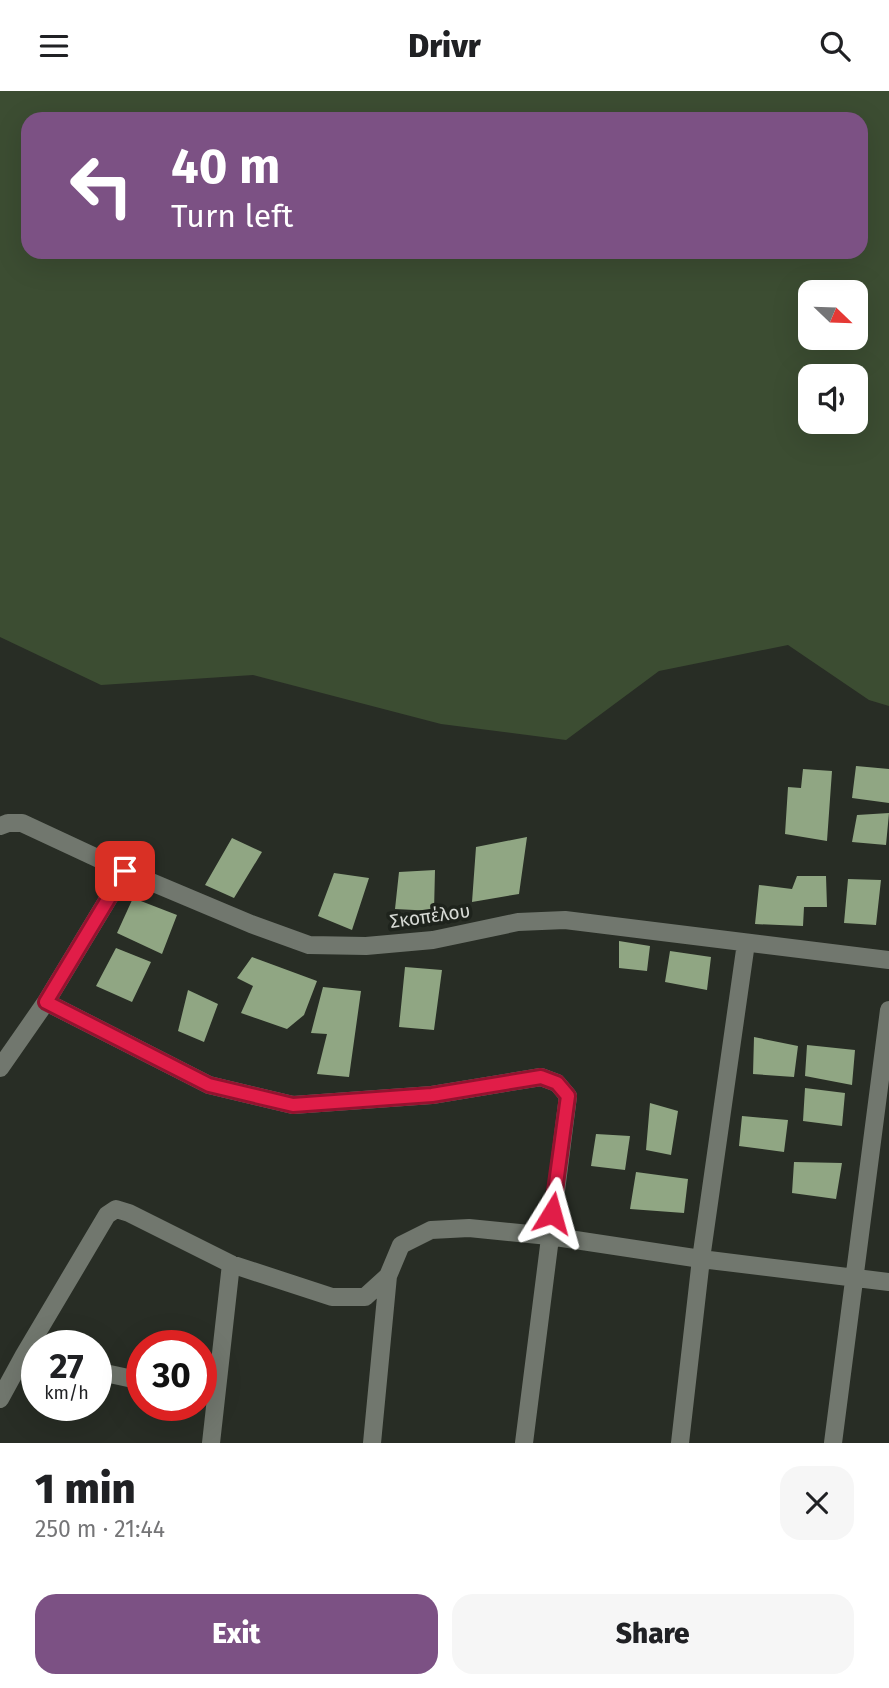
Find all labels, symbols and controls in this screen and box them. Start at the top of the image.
icon: menu [35,27,73,65]
text: Drivr [408,27,481,65]
icon: search [816,27,854,65]
text: 40 m [171,137,280,196]
icon: left [56,140,147,231]
text: Turn left [171,197,293,235]
north arrow [798,280,868,350]
map controls [798,280,868,434]
button: sound [798,364,868,434]
pin [95,841,155,901]
icon: arrive [106,852,144,890]
street label: Σκοπέλου [388,899,472,933]
position arrow [515,1176,589,1250]
speed limit sign: 30 [126,1330,217,1421]
text: 27 [49,1345,84,1387]
text: km/h [44,1382,89,1404]
text: 1 min [35,1464,136,1514]
button: close [780,1466,854,1540]
text: 250 m · 21:44 [35,1515,165,1543]
button: Exit [35,1594,438,1674]
button: Share [452,1594,854,1674]

